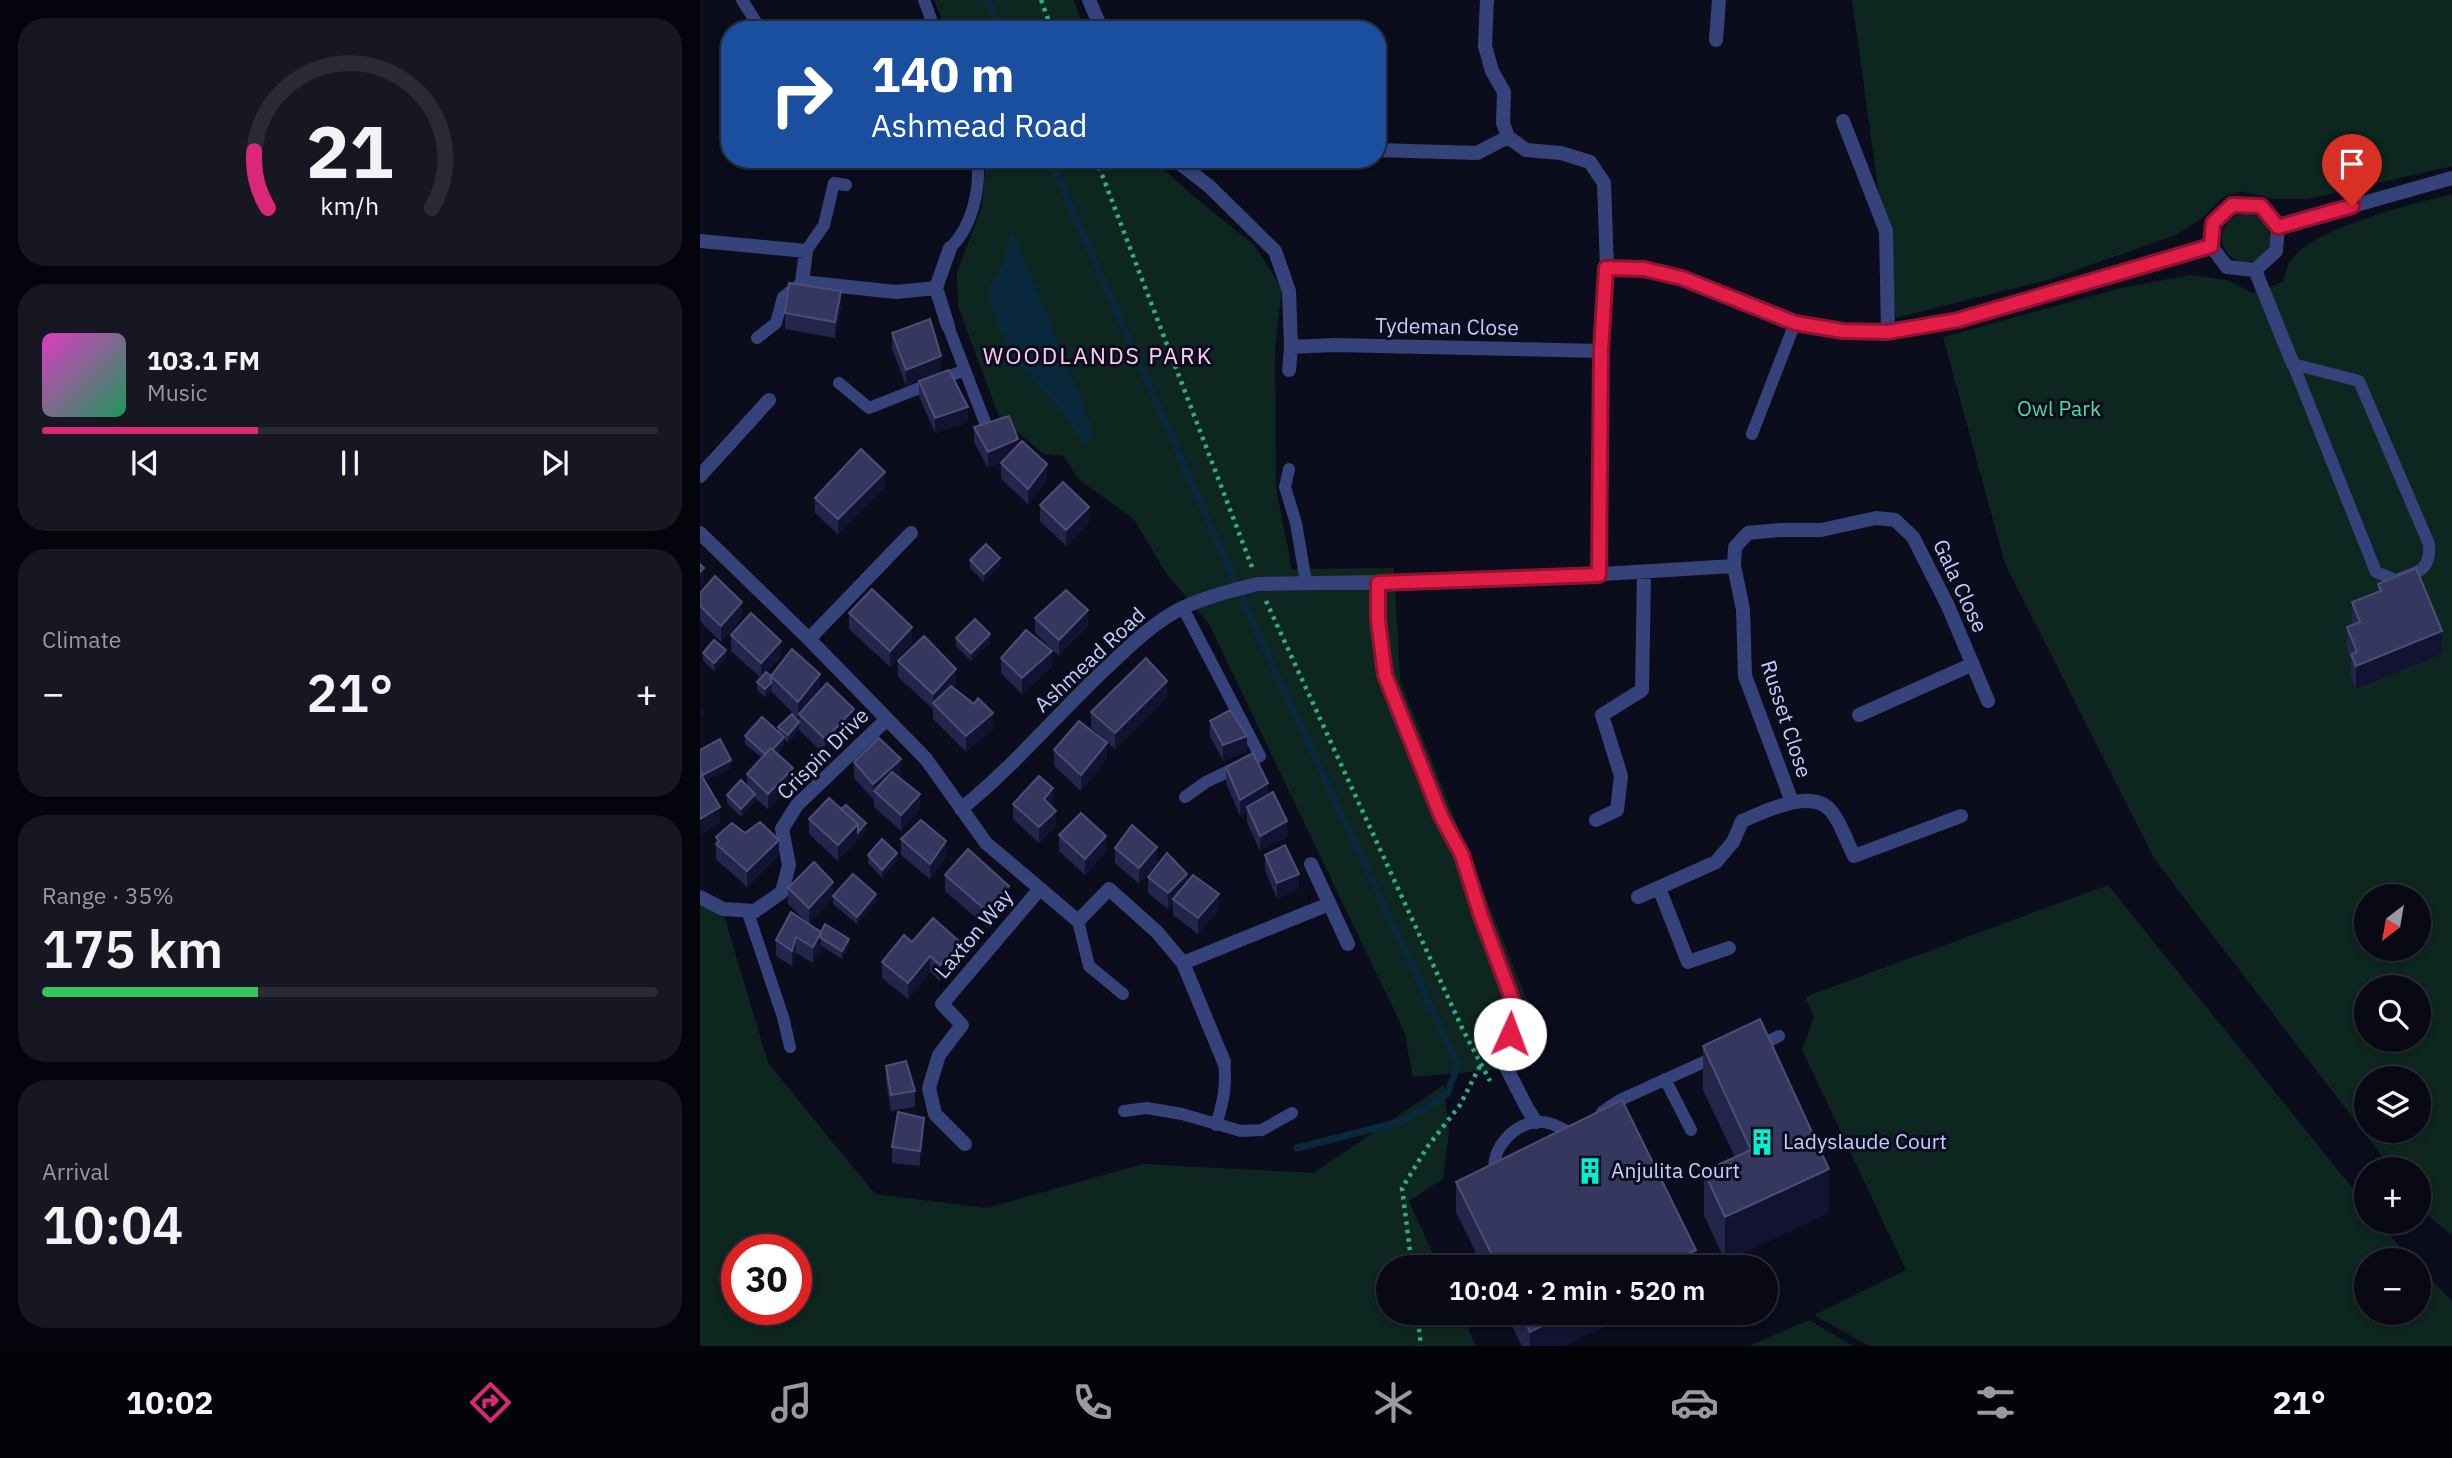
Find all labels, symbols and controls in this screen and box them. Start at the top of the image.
text: 140 m [871,42,1015,105]
icon: right [756,49,847,140]
text: 21 [306,103,394,198]
text: Ashmead Road [871,104,1088,146]
pin [2322,134,2382,206]
icon: arrive [2333,145,2371,183]
text: km/h [321,189,379,222]
street label: Tydeman Close [1375,311,1519,341]
district label: WOODLANDS PARK [983,340,1213,370]
text: 103.1 FM [147,343,260,377]
text: Music [147,377,207,407]
park label: Owl Park [2017,394,2101,422]
icon: previous [126,444,164,482]
icon: pause [331,444,369,482]
icon: next [536,444,574,482]
street label: Gala Close [1927,534,1995,637]
street label: Ashmead Road [1028,601,1151,718]
text: Climate [42,624,121,654]
street label: Russet Close [1755,656,1819,781]
text: 21° [307,659,393,726]
text: − [42,668,65,717]
text: + [635,668,658,717]
street label: Crispin Drive [770,701,874,805]
text: Range · 35% [42,880,174,910]
street label: Laxton Way [928,882,1019,984]
north arrow [2354,884,2431,961]
map controls [2354,884,2431,1325]
text: 175 km [42,915,223,982]
button: search [2354,975,2431,1052]
position arrow [1473,997,1547,1071]
button: layers [2354,1066,2431,1143]
building icon: Ladyslaude Court [1747,1127,1777,1157]
place label: Ladyslaude Court [1783,1127,1947,1155]
text: Arrival [42,1156,109,1186]
building icon: Anjulita Court [1575,1156,1605,1186]
place label: Anjulita Court [1611,1156,1740,1184]
button: + [2354,1157,2431,1234]
text: 10:04 [42,1191,183,1258]
speed limit sign: 30 [721,1234,812,1325]
button: − [2354,1248,2431,1325]
text: 10:04 · 2 min · 520 m [1449,1273,1705,1307]
icon: directions [466,1378,515,1427]
icon: music [767,1378,816,1427]
icon: phone [1068,1378,1117,1427]
icon: climate [1369,1378,1418,1427]
icon: car [1670,1378,1719,1427]
icon: filters [1971,1378,2020,1427]
text: 10:02 [126,1381,213,1423]
text: 21° [2272,1381,2326,1423]

